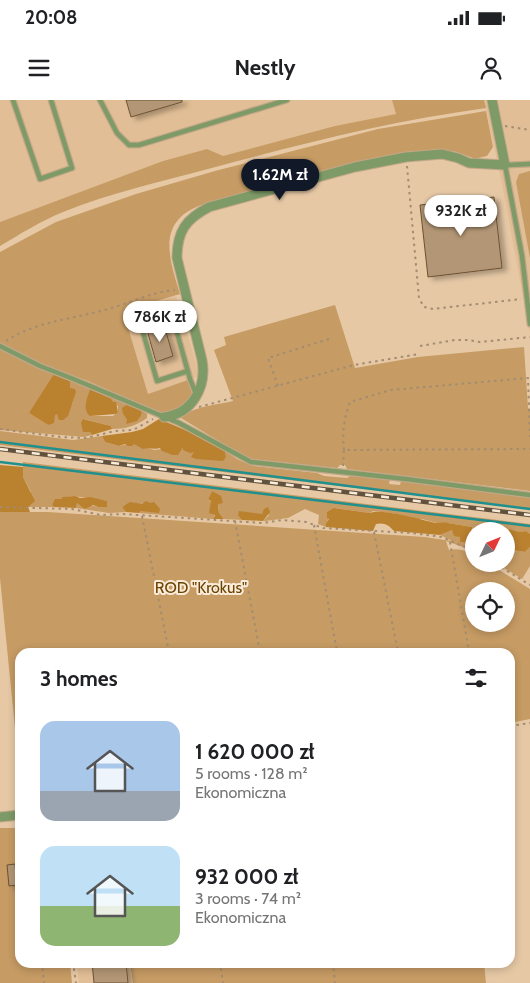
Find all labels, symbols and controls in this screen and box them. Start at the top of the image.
text: 20:08 [25,6,78,29]
icon: menu [25,54,53,82]
text: Nestly [235,54,295,81]
icon: person [477,54,505,82]
pin: 1.62M zł [228,158,332,201]
text: 1.62M zł [252,165,308,184]
pin: 932K zł [415,194,507,237]
text: 932K zł [435,201,487,220]
pin: 786K zł [114,300,206,343]
text: 786K zł [134,307,186,326]
north arrow [465,522,515,572]
map controls [465,522,515,632]
park label: ROD "Krokus" [155,578,247,597]
button: locate [465,582,515,632]
icon: filters [462,664,490,692]
text: 3 homes [40,666,118,691]
text: 1 620 000 zł [195,739,314,764]
icon: home [80,741,140,801]
text: 5 rooms · 128 m² [195,764,308,783]
text: Ekonomiczna [195,783,286,802]
text: 932 000 zł [195,864,298,889]
icon: home [80,866,140,926]
text: 3 rooms · 74 m² [195,889,301,908]
text: Ekonomiczna [195,908,286,927]

